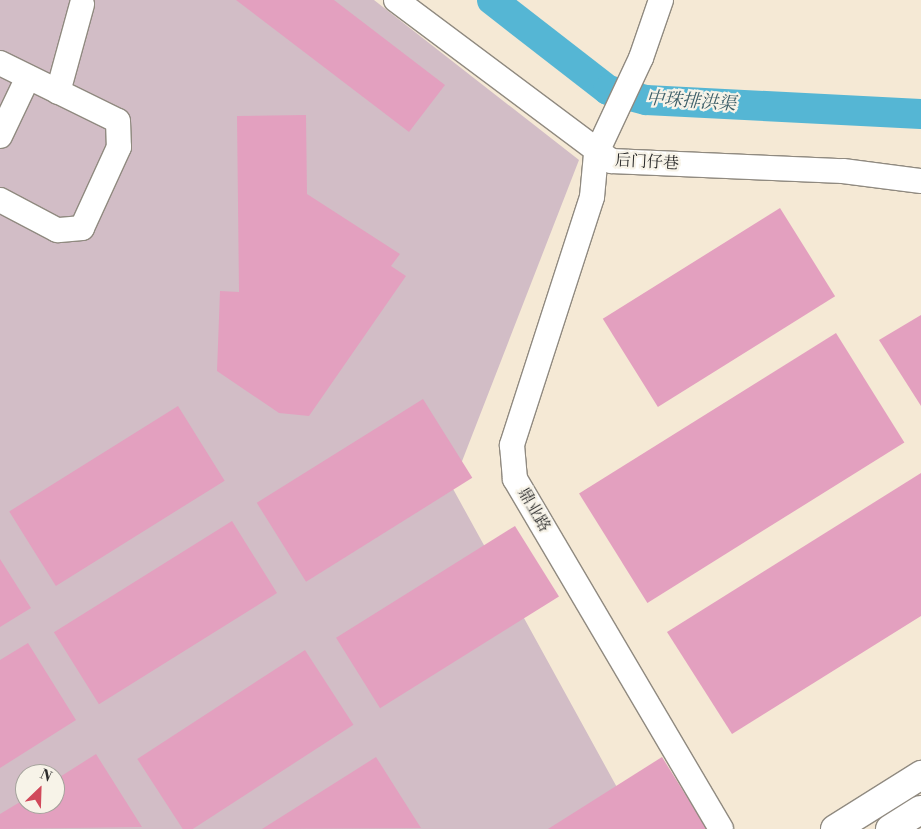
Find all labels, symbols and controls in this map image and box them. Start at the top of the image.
water label: 中珠排洪渠 [645,88,737,116]
street label: 后门仔巷 [615,151,679,173]
street label: 鼎业路 [514,484,554,536]
north arrow [15,764,65,814]
text: N [37,766,54,787]

